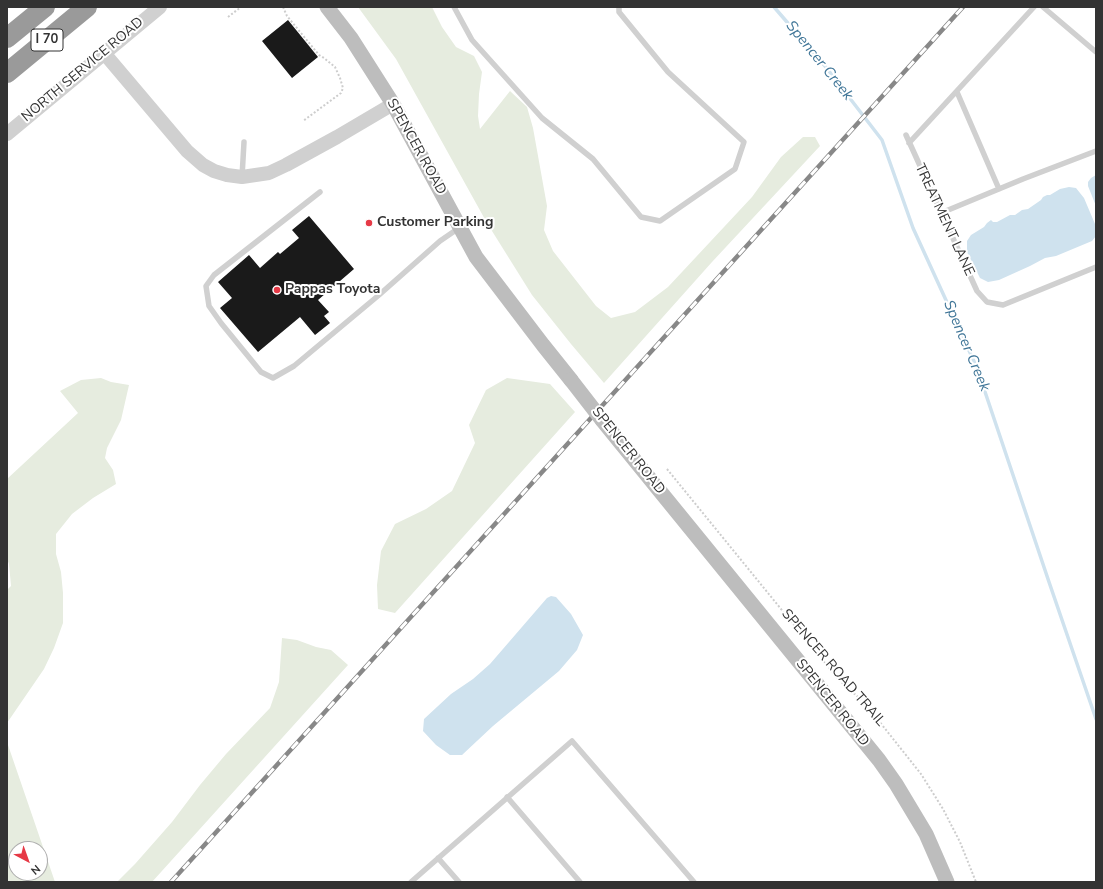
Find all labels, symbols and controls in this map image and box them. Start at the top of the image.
street label: NORTH SERVICE ROAD [19,14,147,126]
water label: Spencer Creek [781,18,857,104]
road number: I 70 [31,29,63,51]
street label: SPENCER ROAD [383,96,449,198]
street label: TREATMENT LANE [911,161,977,279]
place label: Customer Parking [377,215,493,231]
marker: Customer Parking [364,218,374,228]
place label: Pappas Toyota [285,282,380,298]
marker: Pappas Toyota [272,285,282,295]
water label: Spencer Creek [939,298,993,394]
street label: SPENCER ROAD [588,404,668,498]
street label: SPENCER ROAD TRAIL [778,606,888,730]
street label: SPENCER ROAD [792,656,872,750]
north arrow [8,841,48,881]
text: N [28,861,44,878]

